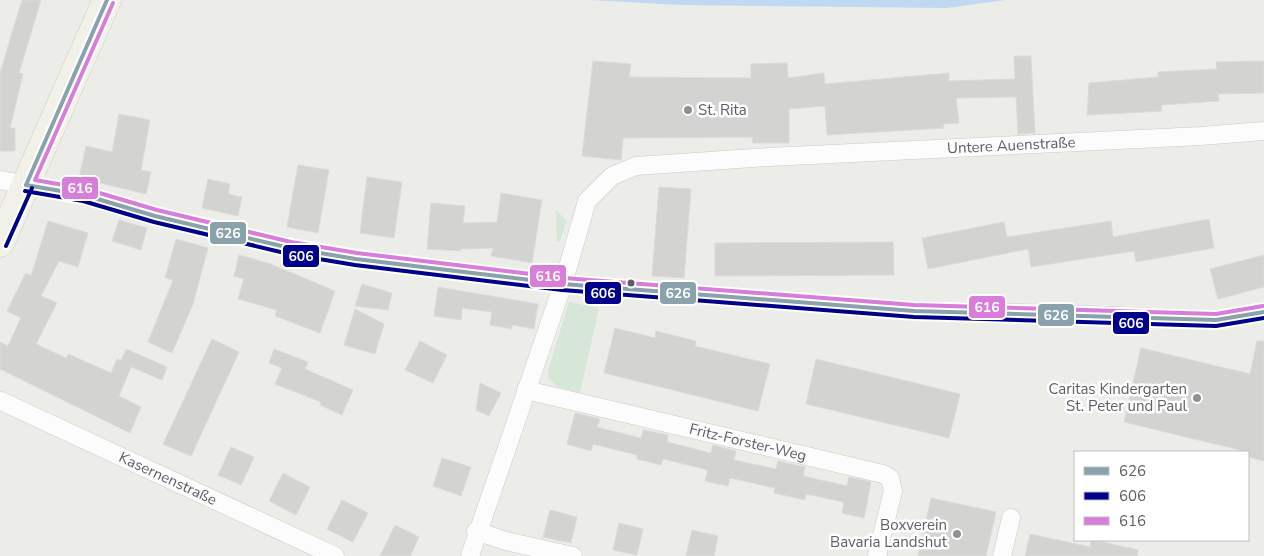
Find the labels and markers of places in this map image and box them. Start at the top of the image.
place label: St. Rita [698,100,747,120]
marker: St. Rita [682,104,694,116]
unlabelled marker [626,278,636,288]
place label: Caritas Kindergarten St. Peter und Paul [1049,379,1188,416]
marker: Caritas Kindergarten St. Peter und Paul [1191,392,1203,404]
place label: Boxverein Bavaria Landshut [830,515,948,552]
marker: Boxverein Bavaria Landshut [951,528,963,540]

